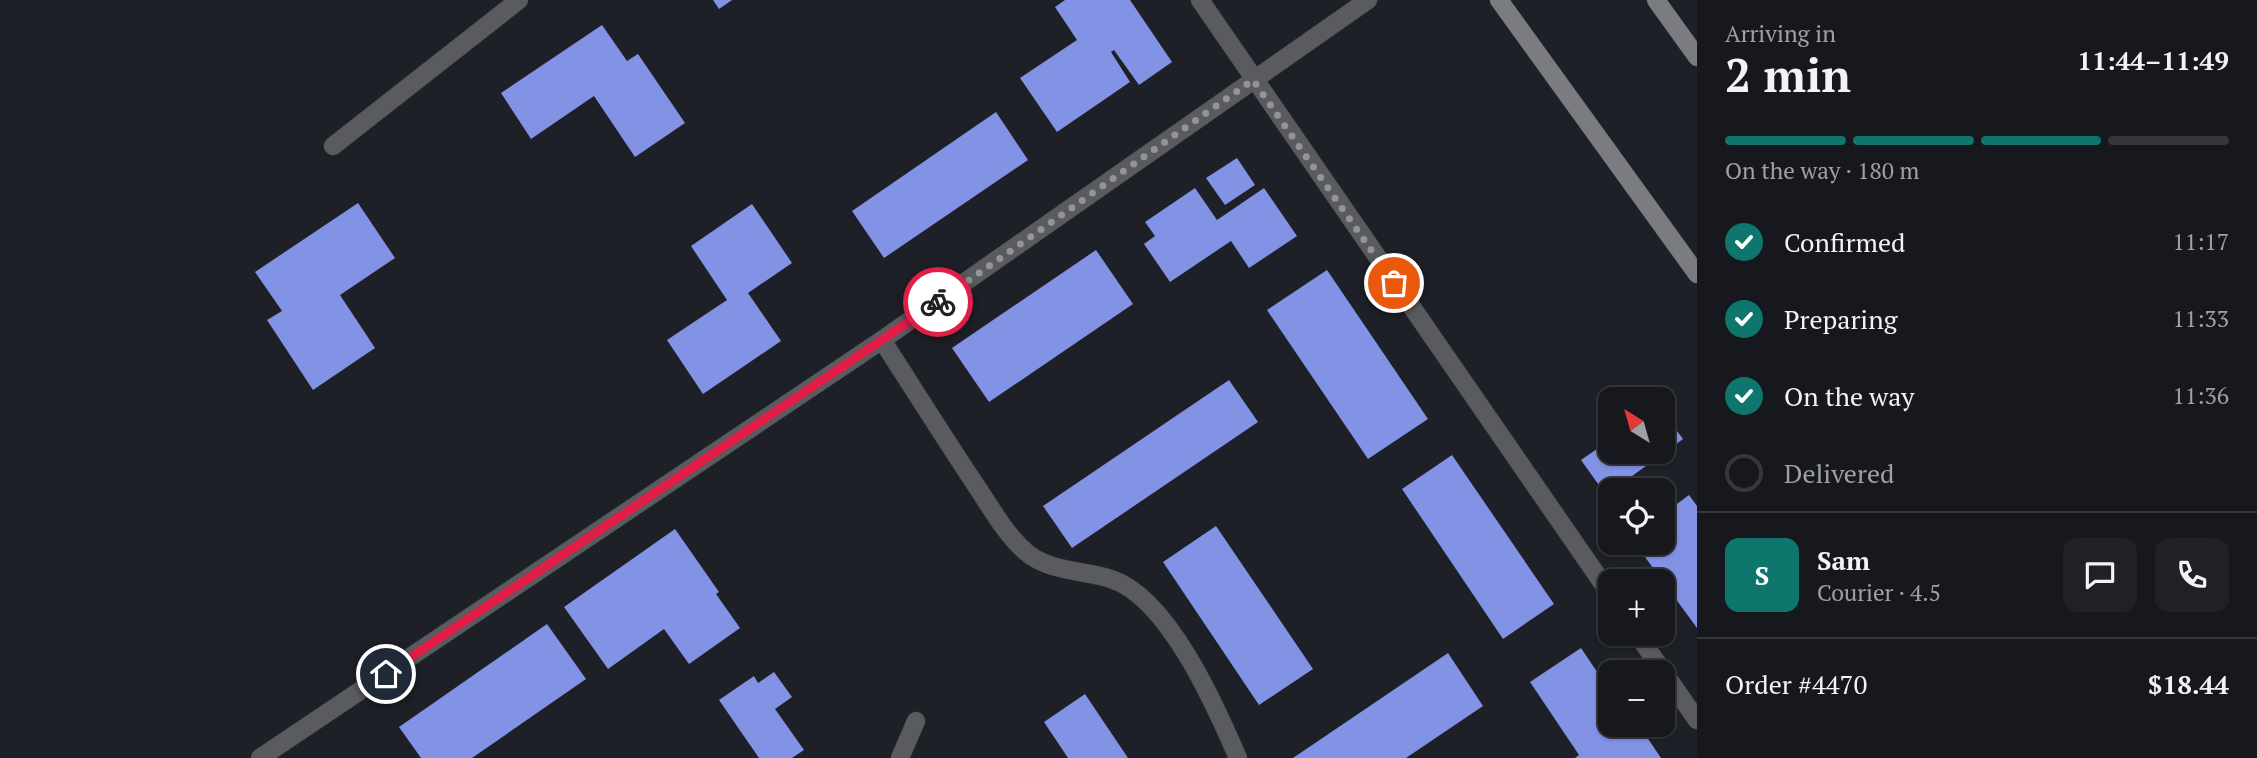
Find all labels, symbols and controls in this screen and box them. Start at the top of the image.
text: Arriving in [1725,18,1836,49]
text: 11:44–11:49 [2077,43,2229,77]
text: 2 min [1725,44,1851,105]
text: On the way · 180 m [1725,155,1919,186]
icon: check [1725,223,1763,261]
text: Confirmed [1784,225,1905,259]
text: 11:17 [2172,226,2229,257]
pin [1364,253,1424,313]
icon: bag [1375,264,1413,302]
courier [903,267,973,337]
icon: bike [919,283,957,321]
icon: check [1725,300,1763,338]
text: Preparing [1784,302,1897,336]
text: 11:33 [2172,303,2229,334]
icon: check [1725,377,1763,415]
text: On the way [1784,379,1915,413]
text: 11:36 [2172,380,2229,411]
north arrow [1598,387,1675,464]
map controls [1598,387,1675,737]
text: Delivered [1784,456,1894,490]
button: locate [1598,478,1675,555]
button: chat [2063,538,2137,612]
button: phone [2155,538,2229,612]
text: Sam [1817,543,1870,577]
text: S [1755,558,1769,592]
button: + [1598,569,1675,646]
text: Courier · 4.5 [1817,577,1941,608]
pin [356,644,416,704]
icon: home [367,655,405,693]
button: − [1598,660,1675,737]
text: Order #4470 [1725,667,1867,701]
text: $18.44 [2148,667,2229,701]

